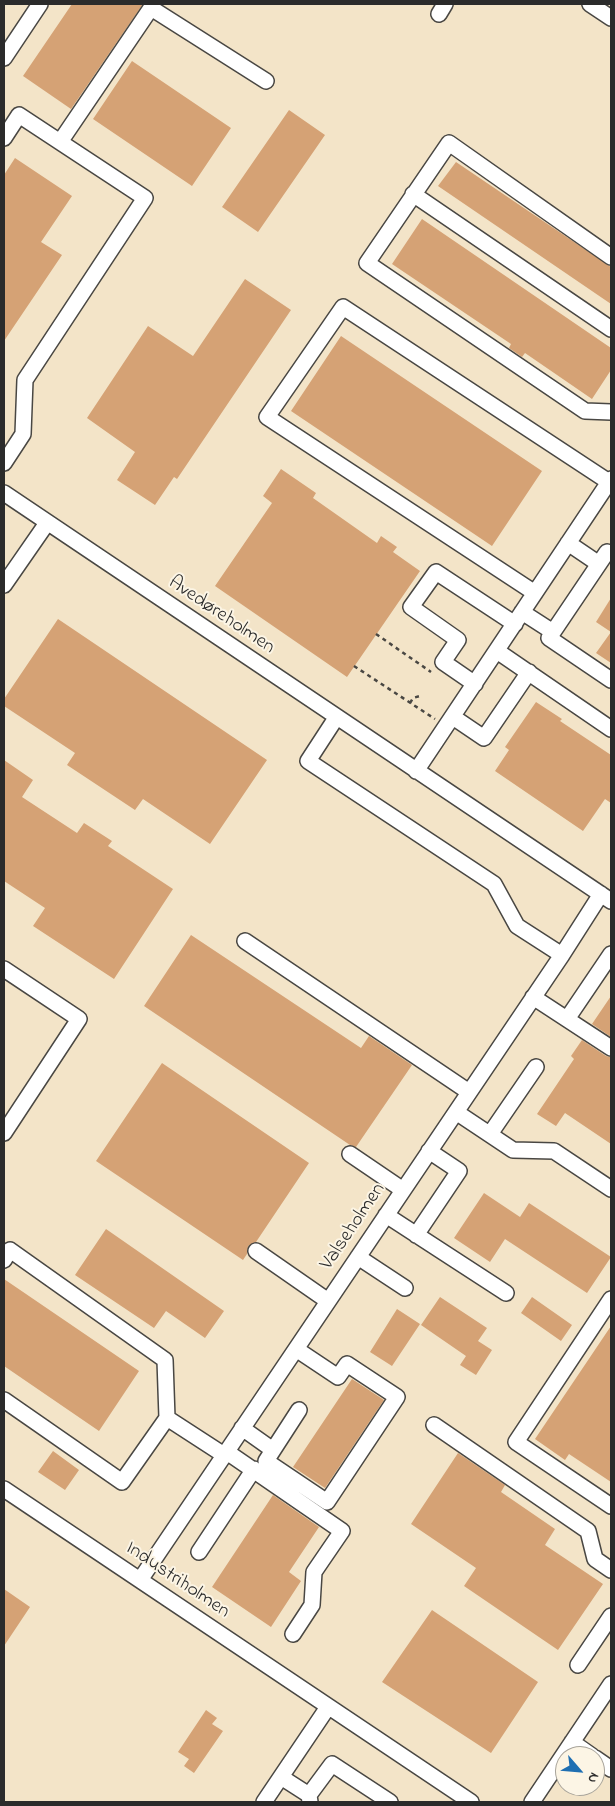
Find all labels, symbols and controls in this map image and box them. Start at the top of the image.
street label: Avedøreholmen [163,572,279,660]
street label: Valseholmen [316,1179,392,1275]
street label: Industriholmen [120,1537,234,1625]
north arrow [555,1746,605,1796]
text: N [581,1769,604,1787]

